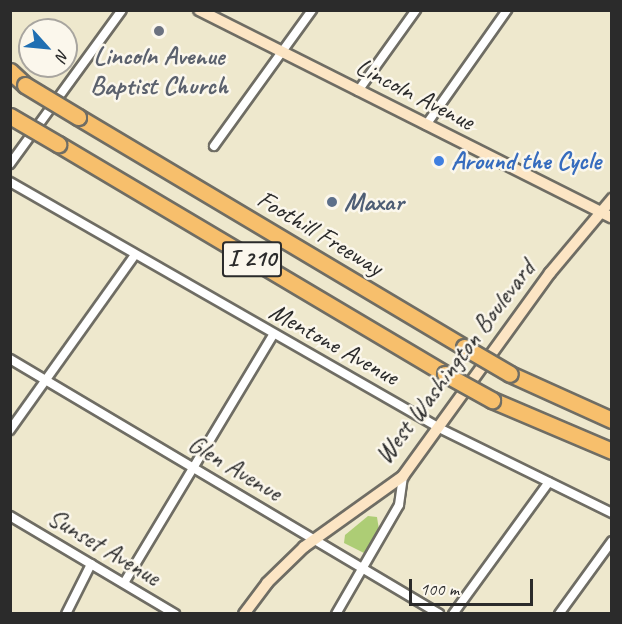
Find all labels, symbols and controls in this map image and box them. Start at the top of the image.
north arrow [18,18,78,78]
marker: Lincoln Avenue Baptist Church [152,24,166,38]
place label: Lincoln Avenue Baptist Church [90,40,228,101]
text: N [51,46,73,64]
street label: Lincoln Avenue [351,51,479,137]
place label: Around the Cycle [451,145,601,177]
marker: Around the Cycle [432,154,446,168]
street label: Foothill Freeway [252,183,388,283]
place label: Maxar [344,186,403,218]
marker: Maxar [325,195,339,209]
road number: I 210 [220,238,284,280]
street label: West Washington Boulevard [368,253,542,471]
street label: Mentone Avenue [264,296,404,392]
street label: Glen Avenue [183,428,287,508]
street label: Sunset Avenue [42,501,166,593]
scale bar [412,567,536,605]
text: 100 m [420,578,459,600]

